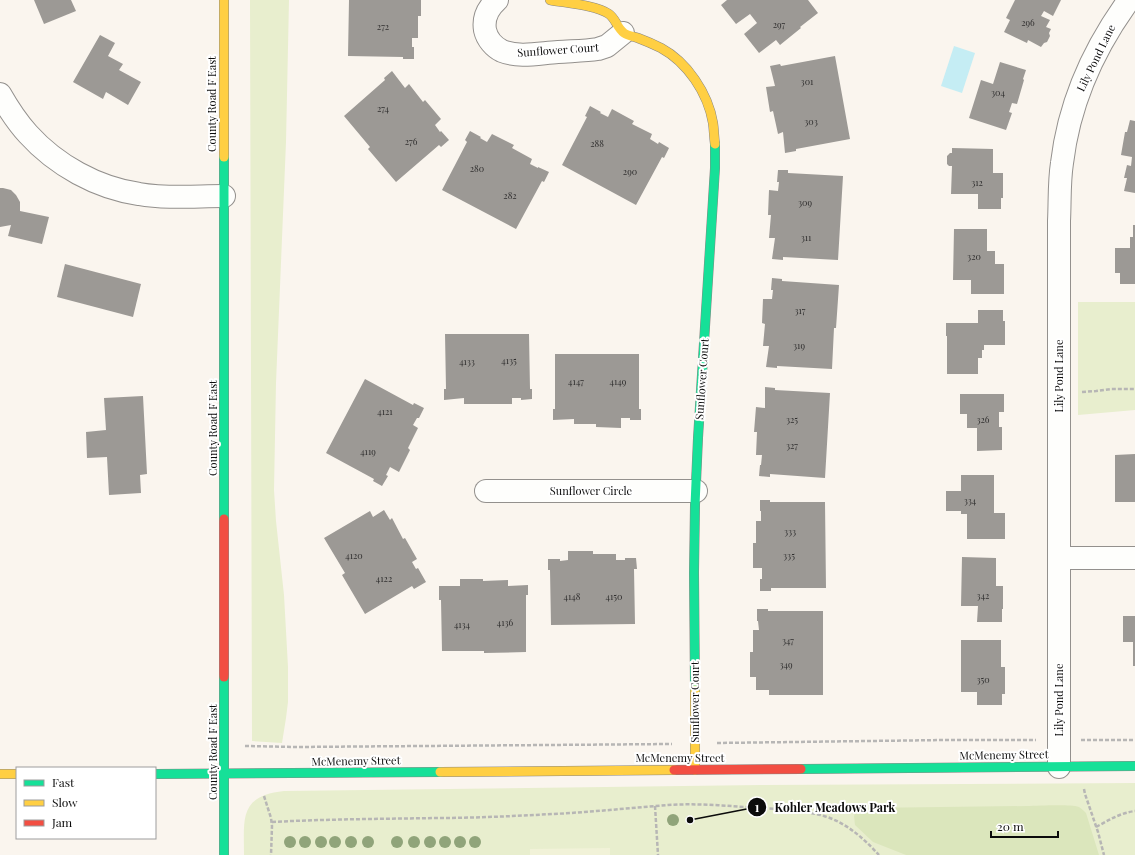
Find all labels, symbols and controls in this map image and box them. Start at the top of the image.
house number: 296 [1021,16,1035,28]
house number: 297 [773,18,786,30]
house number: 272 [377,20,389,32]
street label: Lily Pond Lane [1073,21,1118,94]
street label: Sunflower Court [517,39,599,60]
street label: County Road F East [204,56,219,152]
house number: 301 [801,75,814,87]
house number: 304 [991,86,1006,98]
house number: 274 [377,102,390,114]
house number: 303 [804,115,818,127]
house number: 276 [405,135,418,147]
house number: 288 [590,137,604,149]
house number: 280 [470,162,484,174]
house number: 290 [623,165,637,177]
house number: 312 [971,176,983,188]
house number: 282 [503,189,517,201]
house number: 309 [798,196,812,208]
house number: 311 [801,231,812,243]
house number: 320 [967,250,981,262]
house number: 317 [794,304,806,316]
street label: Sunflower Court [691,338,712,420]
house number: 319 [793,339,805,351]
street label: Lily Pond Lane [1051,339,1066,412]
house number: 4135 [501,354,517,366]
house number: 4133 [459,355,475,367]
house number: 4147 [568,375,584,387]
house number: 4149 [610,375,627,387]
street label: County Road F East [205,380,220,476]
house number: 4121 [377,405,393,417]
house number: 325 [786,413,798,425]
house number: 326 [976,413,990,425]
house number: 327 [786,439,798,451]
house number: 4119 [360,445,376,457]
street label: Sunflower Circle [550,483,633,498]
house number: 334 [964,494,977,506]
house number: 333 [784,525,796,537]
house number: 4120 [345,549,363,561]
house number: 335 [783,549,795,561]
house number: 4122 [376,572,392,584]
house number: 342 [977,589,989,601]
house number: 4148 [564,590,581,602]
house number: 4150 [606,590,622,602]
house number: 4136 [497,616,514,628]
house number: 4134 [454,618,471,630]
house number: 347 [782,634,794,646]
house number: 349 [779,658,793,670]
street label: Sunflower Court [687,661,702,743]
street label: Lily Pond Lane [1051,663,1066,736]
house number: 350 [976,673,990,685]
street label: County Road F East [205,704,220,800]
street label: McMenemy Street [959,746,1049,763]
street label: McMenemy Street [635,750,725,765]
street label: McMenemy Street [311,752,401,769]
legend [16,767,156,839]
text: Fast [52,774,75,790]
text: Slow [52,794,78,810]
callout: Kohler Meadows Park [747,795,904,819]
text: 1 [755,799,760,815]
text: Kohler Meadows Park [775,799,896,815]
scale bar [991,813,1058,839]
text: Jam [51,814,73,830]
text: 20 m [997,818,1024,834]

